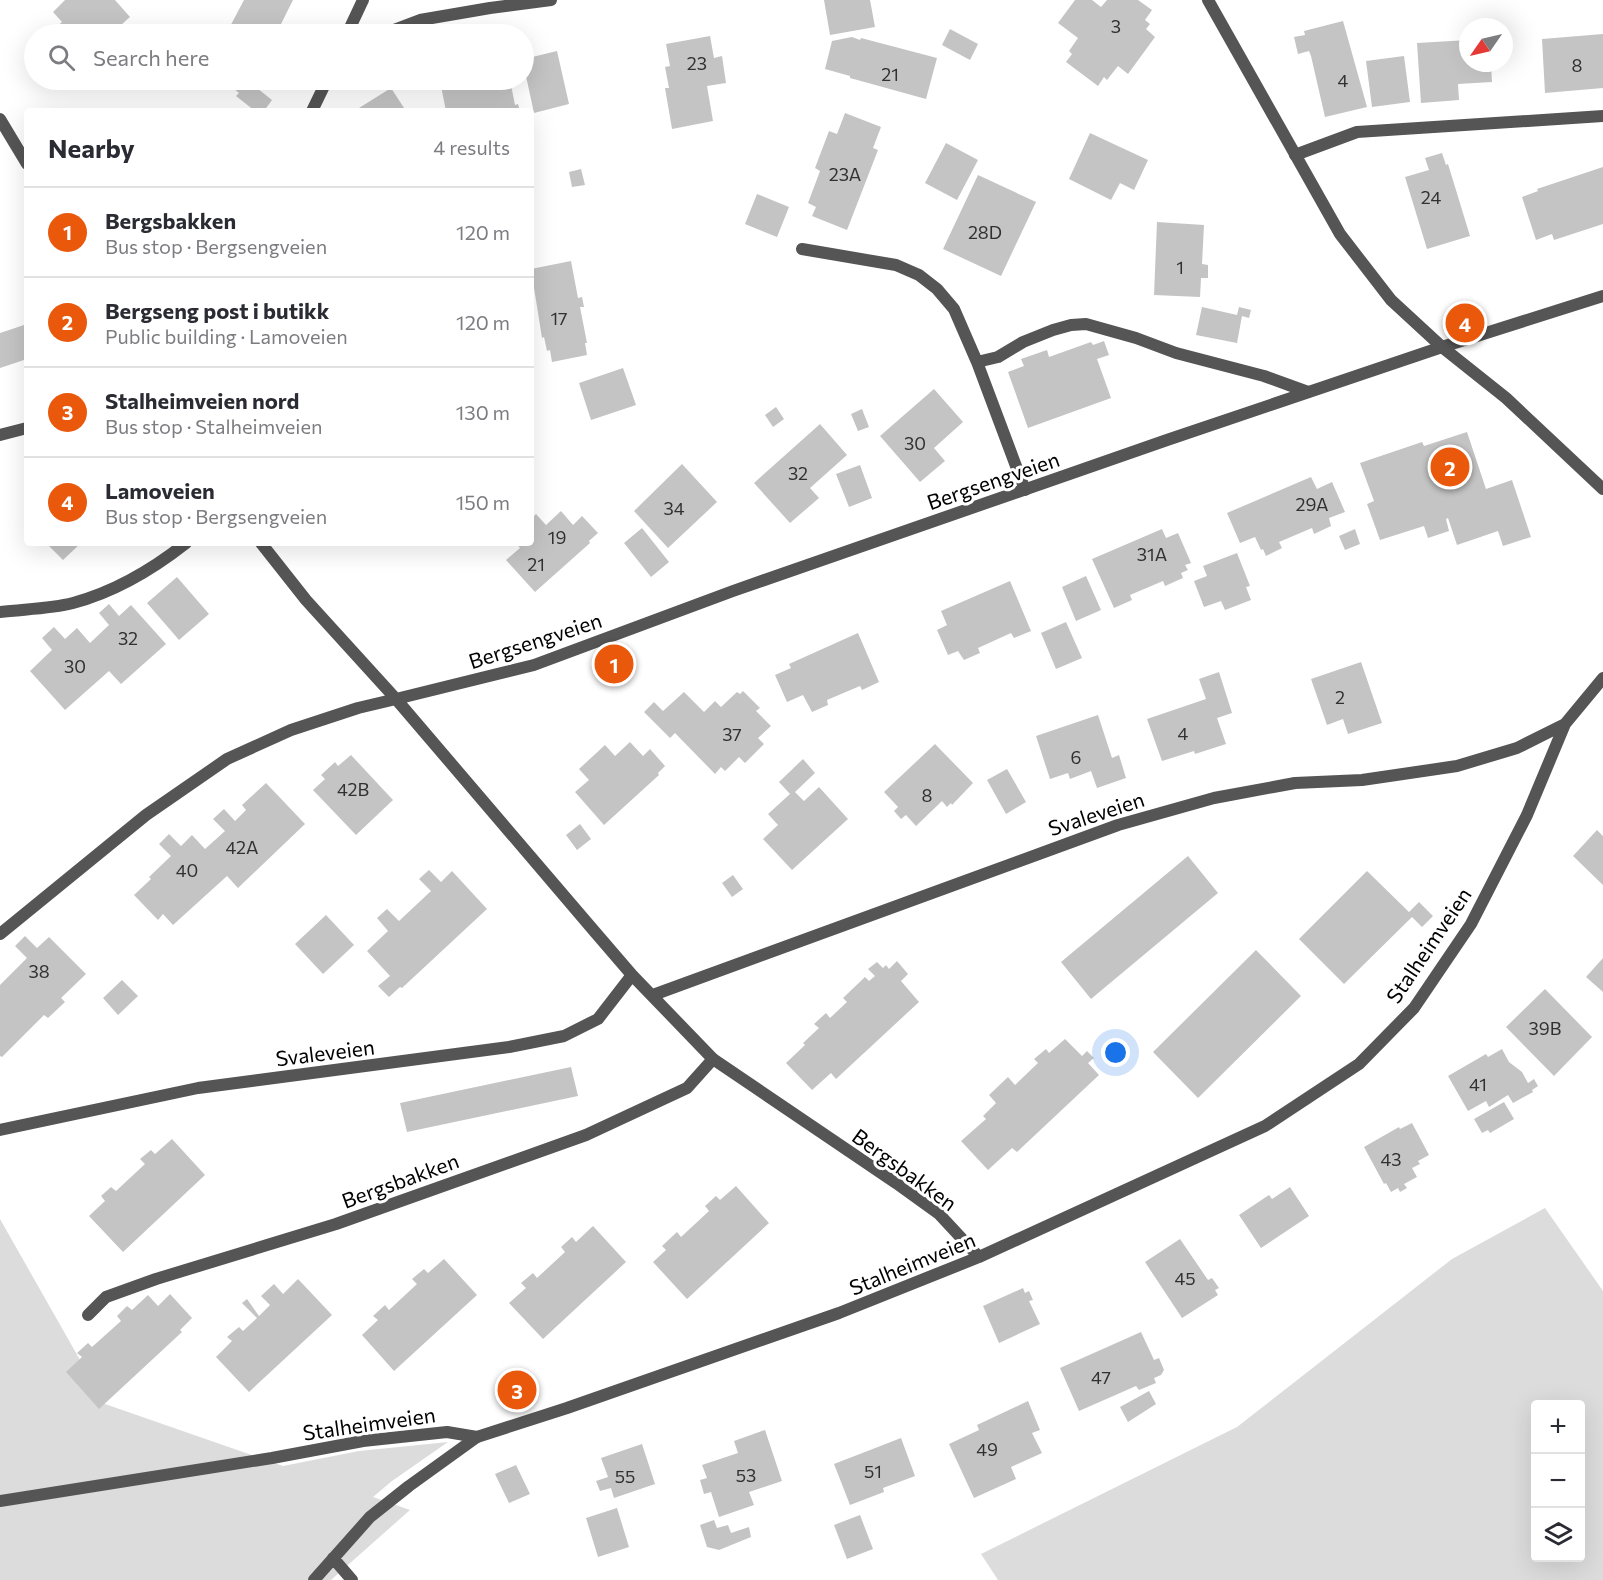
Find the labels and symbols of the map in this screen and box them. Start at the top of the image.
house number: 3 [1111,15,1121,37]
north arrow [1459,18,1513,72]
house number: 23 [687,52,707,74]
house number: 8 [1572,54,1583,76]
house number: 21 [881,63,899,85]
house number: 4 [1338,69,1349,91]
house number: 23A [829,163,861,185]
house number: 24 [1421,186,1441,208]
house number: 28D [968,221,1002,243]
house number: 1 [1176,256,1184,278]
pin: 4 [1446,300,1484,346]
house number: 17 [550,307,568,329]
house number: 30 [904,432,926,454]
pin: 2 [1430,444,1470,490]
street label: Bergsengveien [923,446,1063,514]
house number: 32 [788,462,808,484]
house number: 29A [1296,493,1328,515]
house number: 34 [663,497,685,519]
house number: 19 [548,526,566,548]
house number: 31A [1137,543,1167,565]
house number: 21 [527,553,545,575]
street label: Bergsengveien [465,607,605,673]
house number: 32 [118,627,138,649]
pin: 1 [594,642,634,686]
house number: 30 [64,655,86,677]
house number: 2 [1335,686,1345,708]
house number: 4 [1178,722,1189,744]
house number: 37 [722,723,742,745]
house number: 6 [1071,746,1081,768]
house number: 42B [337,778,369,800]
house number: 8 [922,784,933,806]
street label: Svaleveien [1045,786,1147,840]
house number: 42A [226,836,258,858]
house number: 40 [176,859,198,881]
street label: Stalheimveien [1380,883,1476,1007]
house number: 38 [28,960,50,982]
house number: 39B [1529,1017,1561,1039]
street label: Svaleveien [274,1034,376,1070]
your location [1101,1038,1130,1067]
house number: 41 [1469,1073,1487,1095]
street label: Bergsbakken [848,1123,962,1215]
street label: Bergsbakken [338,1147,462,1213]
house number: 43 [1380,1148,1402,1170]
street label: Stalheimveien [845,1226,979,1300]
house number: 45 [1174,1267,1196,1289]
house number: 47 [1091,1366,1111,1388]
pin: 3 [498,1368,536,1412]
street label: Stalheimveien [301,1401,437,1445]
house number: 49 [976,1438,998,1460]
house number: 51 [864,1460,882,1482]
house number: 53 [736,1464,756,1486]
house number: 55 [615,1465,635,1487]

